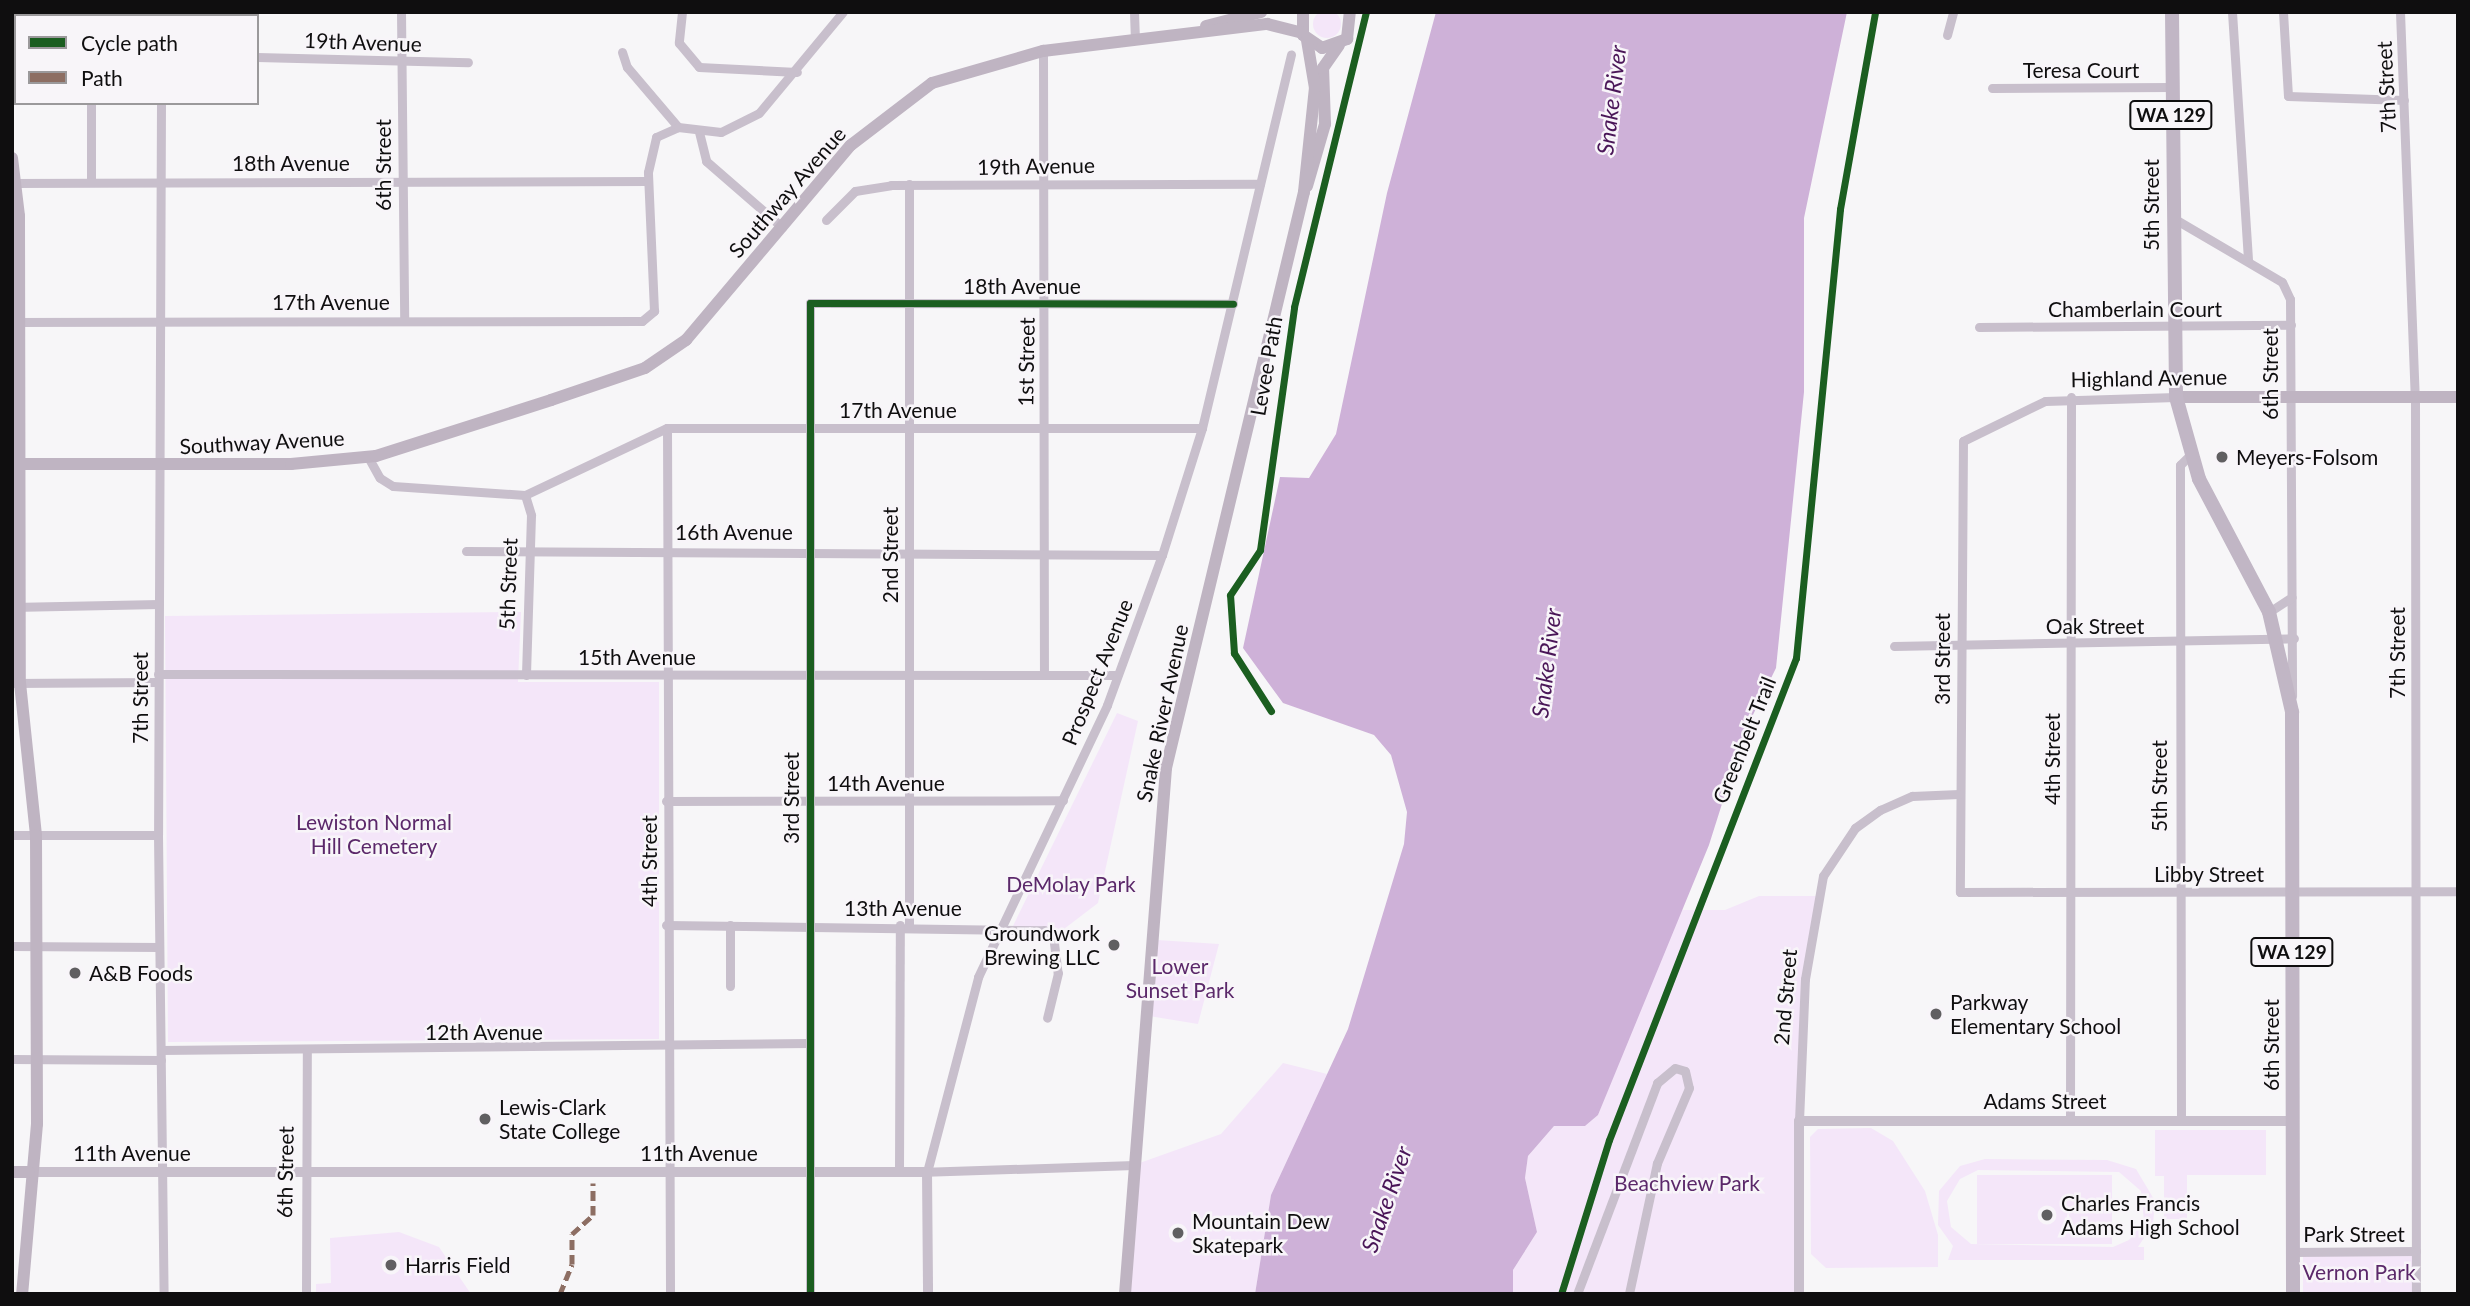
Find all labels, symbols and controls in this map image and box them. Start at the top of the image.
legend [14,14,259,105]
street label: 19th Avenue [303,27,423,57]
text: Cycle path [81,30,178,55]
street label: 7th Street [2371,40,2401,134]
water label: Snake River [1591,44,1631,156]
street label: Teresa Court [2023,57,2139,83]
text: Path [81,65,123,90]
road number: WA 129 [2129,99,2213,130]
street label: 6th Street [370,119,396,211]
street label: Southway Avenue [723,121,851,263]
street label: 18th Avenue [232,150,350,176]
street label: 19th Avenue [977,152,1095,180]
street label: 5th Street [2138,159,2164,251]
street label: 18th Avenue [963,273,1081,299]
street label: 17th Avenue [272,289,390,315]
street label: Chamberlain Court [2048,296,2222,322]
street label: Levee Path [1245,314,1287,418]
street label: 1st Street [1013,317,1039,407]
street label: 6th Street [2257,328,2283,420]
street label: Highland Avenue [2070,364,2228,392]
street label: 17th Avenue [839,397,957,423]
street label: Southway Avenue [178,425,346,459]
place label: Meyers-Folsom [2236,444,2378,470]
marker: Meyers-Folsom [2214,449,2230,465]
street label: 2nd Street [877,507,903,603]
street label: 16th Avenue [675,519,793,545]
street label: 5th Street [494,538,522,630]
street label: Prospect Avenue [1056,595,1138,749]
water label: Snake River [1526,607,1566,719]
street label: 7th Street [2384,607,2410,699]
street label: 3rd Street [1929,613,1955,705]
street label: Oak Street [2046,613,2144,639]
street label: Snake River Avenue [1131,621,1193,805]
street label: 15th Avenue [578,644,696,670]
street label: 7th Street [127,652,153,744]
street label: Greenbelt Trail [1707,673,1781,807]
street label: 4th Street [2039,713,2065,805]
street label: 5th Street [2146,740,2172,832]
street label: 3rd Street [778,752,804,844]
street label: 14th Avenue [827,770,945,796]
park label: Lewiston Normal Hill Cemetery [296,809,452,859]
street label: 4th Street [636,815,662,907]
street label: Libby Street [2154,861,2264,887]
park label: DeMolay Park [1006,871,1136,897]
street label: 13th Avenue [844,895,962,921]
place label: Groundwork Brewing LLC [984,920,1100,970]
road number: WA 129 [2250,936,2334,968]
marker: Groundwork Brewing LLC [1106,937,1122,953]
street label: 2nd Street [1768,948,1802,1046]
park label: Lower Sunset Park [1126,953,1234,1003]
place label: A&B Foods [89,960,193,986]
marker: A&B Foods [67,965,83,981]
place label: Parkway Elementary School [1950,989,2122,1039]
street label: 6th Street [2258,999,2284,1091]
marker: Parkway Elementary School [1928,1006,1944,1022]
street label: 12th Avenue [425,1019,543,1045]
street label: Adams Street [1983,1088,2107,1114]
place label: Lewis-Clark State College [499,1094,620,1144]
marker: Lewis-Clark State College [477,1111,493,1127]
street label: 6th Street [272,1126,298,1218]
street label: 11th Avenue [73,1140,191,1166]
street label: 11th Avenue [640,1140,758,1166]
water label: Snake River [1355,1142,1417,1256]
park label: Beachview Park [1614,1170,1760,1196]
place label: Charles Francis Adams High School [2061,1190,2240,1240]
marker: Charles Francis Adams High School [2039,1207,2055,1223]
place label: Mountain Dew Skatepark [1192,1208,1330,1258]
street label: Park Street [2303,1221,2405,1247]
marker: Mountain Dew Skatepark [1170,1225,1186,1241]
place label: Harris Field [405,1252,511,1278]
marker: Harris Field [383,1257,399,1273]
park label: Vernon Park [2302,1259,2416,1285]

